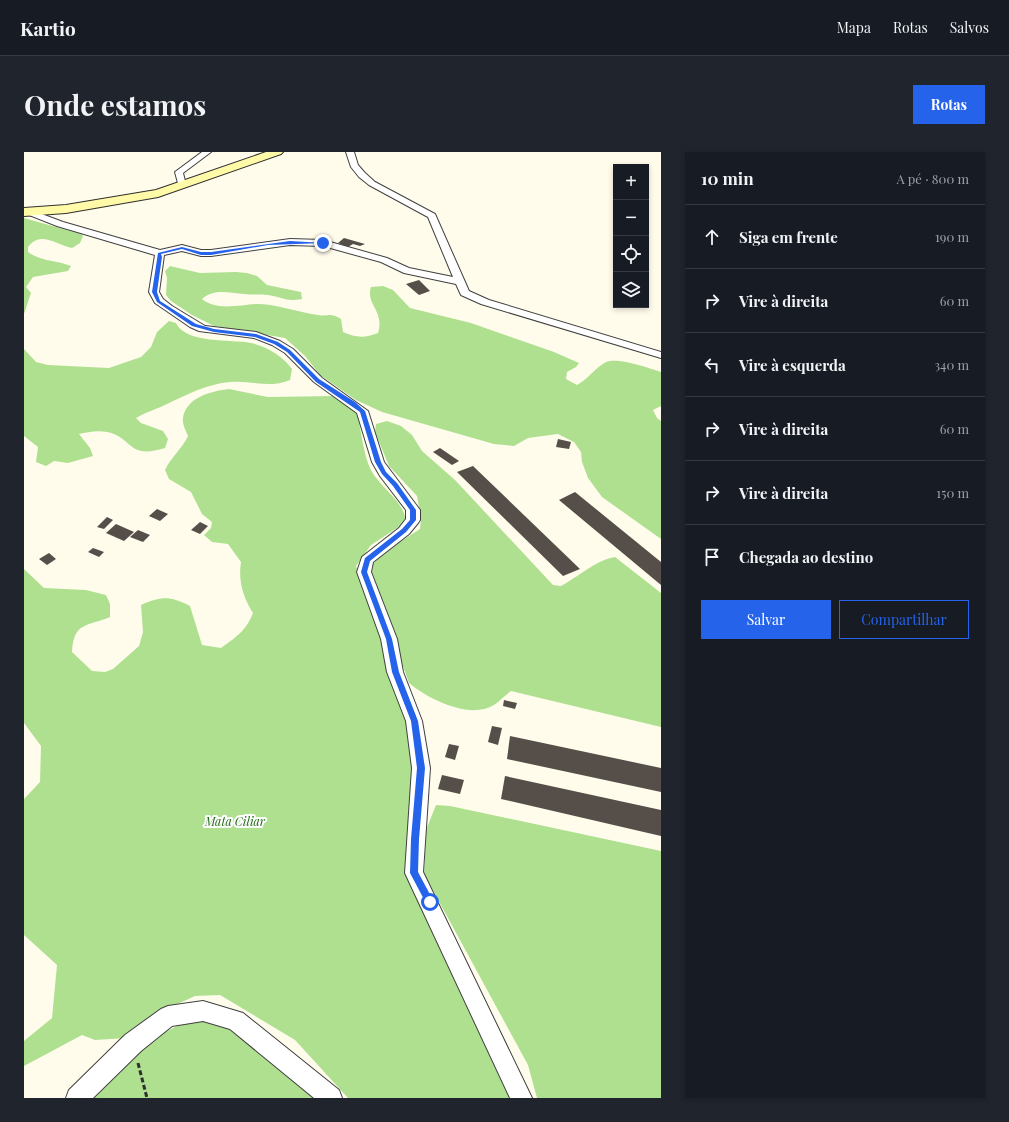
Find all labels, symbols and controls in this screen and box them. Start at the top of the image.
text: Kartio [20,15,76,41]
text: Mapa [837,18,871,37]
text: Rotas [893,18,928,37]
text: Salvos [950,18,989,37]
button: Rotas [913,85,985,124]
text: Onde estamos [24,86,206,123]
map controls [613,164,649,308]
button: + [613,164,649,200]
text: 10 min [701,167,754,189]
text: A pé · 800 m [896,170,969,187]
button: − [613,200,649,236]
icon: ahead [701,226,723,248]
text: Siga em frente [739,227,838,247]
text: 190 m [935,228,969,245]
route end [314,234,332,252]
button: locate [613,236,649,272]
button: layers [613,272,649,308]
icon: right [701,290,723,312]
text: Vire à direita [739,291,828,311]
text: 60 m [940,292,969,309]
icon: left [701,354,723,376]
text: Vire à esquerda [739,355,846,375]
text: 340 m [934,356,969,373]
icon: right [701,418,723,440]
text: Vire à direita [739,419,828,439]
text: 60 m [940,420,969,437]
icon: right [701,482,723,504]
text: Vire à direita [739,483,828,503]
text: 150 m [936,484,969,501]
icon: arrive [701,546,723,568]
text: Chegada ao destino [739,547,873,567]
button: Salvar [701,600,831,639]
button: Compartilhar [839,600,969,639]
park label: Mata Ciliar [204,813,266,829]
route start [421,893,439,911]

